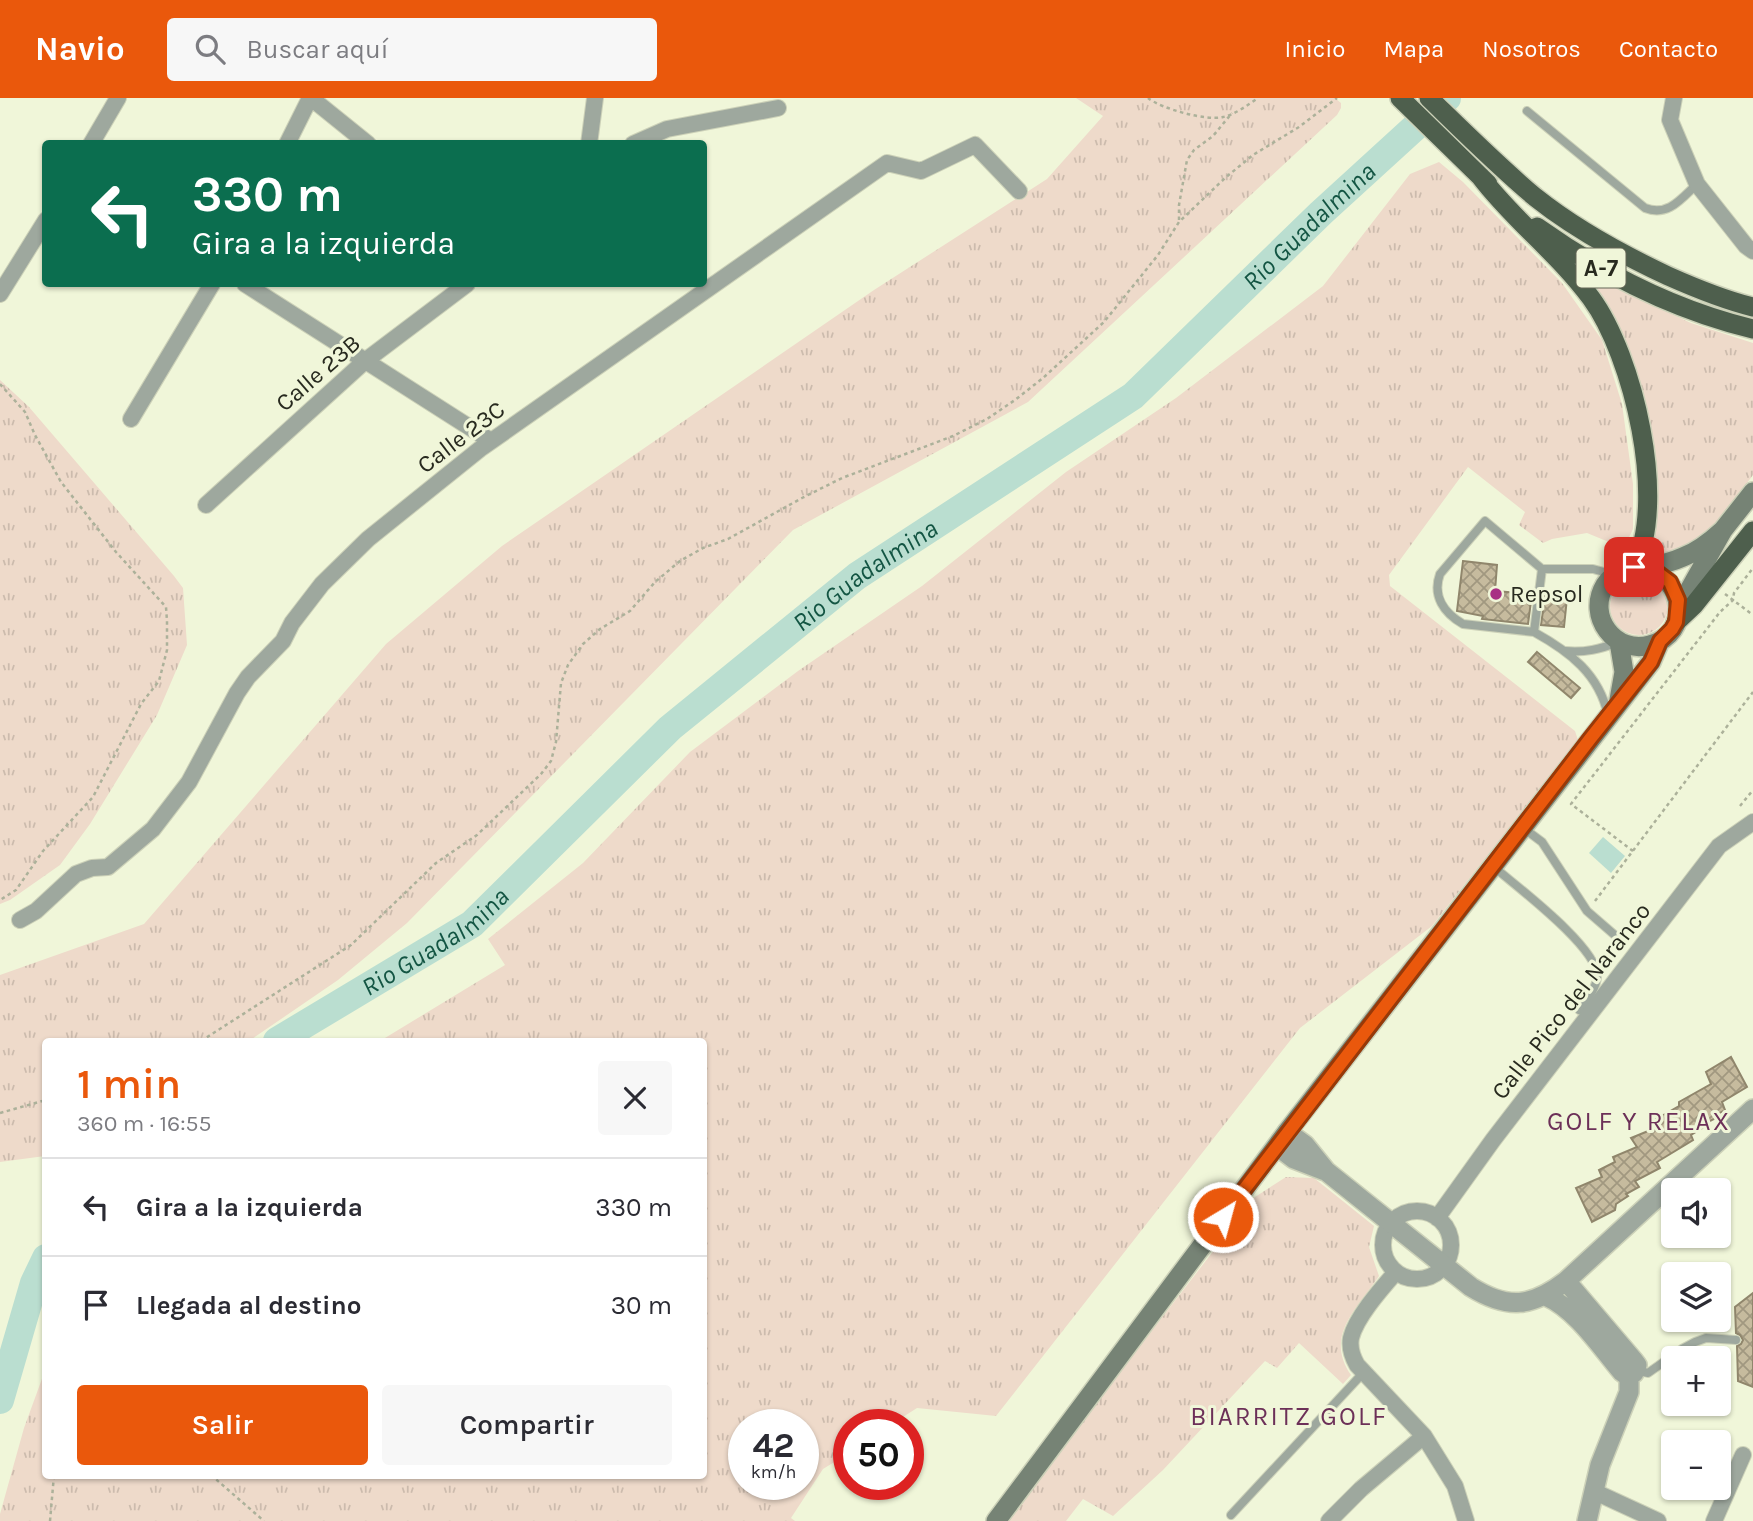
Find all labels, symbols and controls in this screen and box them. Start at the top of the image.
search box [167,18,657,81]
text: Navio [35,30,125,68]
icon: search [191,30,229,68]
text: Buscar aquí [247,34,388,65]
text: Inicio [1284,35,1345,63]
text: Mapa [1383,35,1444,63]
text: Nosotros [1482,35,1581,63]
text: Contacto [1619,35,1718,63]
water label: Rio Guadalmina [1236,156,1382,297]
text: 330 m [192,166,343,223]
icon: left [77,168,168,259]
text: Gira a la izquierda [192,225,455,262]
road number: A-7 [1576,248,1626,288]
street label: Calle 23B [270,329,366,417]
street label: Calle 23C [412,395,510,479]
water label: Rio Guadalmina [786,513,944,638]
pin [1604,537,1664,597]
icon: arrive [1615,548,1653,586]
place label: Repsol [1510,580,1584,608]
marker: Repsol [1488,586,1504,602]
water label: Rio Guadalmina [356,881,516,1003]
street label: Calle Pico del Naranco [1486,897,1656,1105]
text: 1 min [77,1059,181,1109]
button: close [598,1061,672,1135]
district label: GOLF Y RELAX [1547,1106,1731,1137]
text: 360 m · 16:55 [77,1110,211,1137]
map controls [1661,1178,1731,1500]
button: sound [1661,1178,1731,1248]
position arrow [1186,1180,1260,1254]
icon: left [77,1188,115,1226]
text: Gira a la izquierda [136,1192,363,1223]
text: 330 m [595,1192,672,1223]
button: layers [1661,1262,1731,1332]
icon: arrive [77,1286,115,1324]
text: Llegada al destino [136,1290,362,1321]
text: 30 m [611,1290,672,1321]
button: + [1661,1346,1731,1416]
button: Salir [77,1385,368,1465]
button: Compartir [382,1385,672,1465]
district label: BIARRITZ GOLF [1190,1401,1388,1432]
speed limit sign: 50 [833,1409,924,1500]
text: 42 [753,1425,795,1466]
button: − [1661,1430,1731,1500]
text: km/h [751,1461,796,1483]

